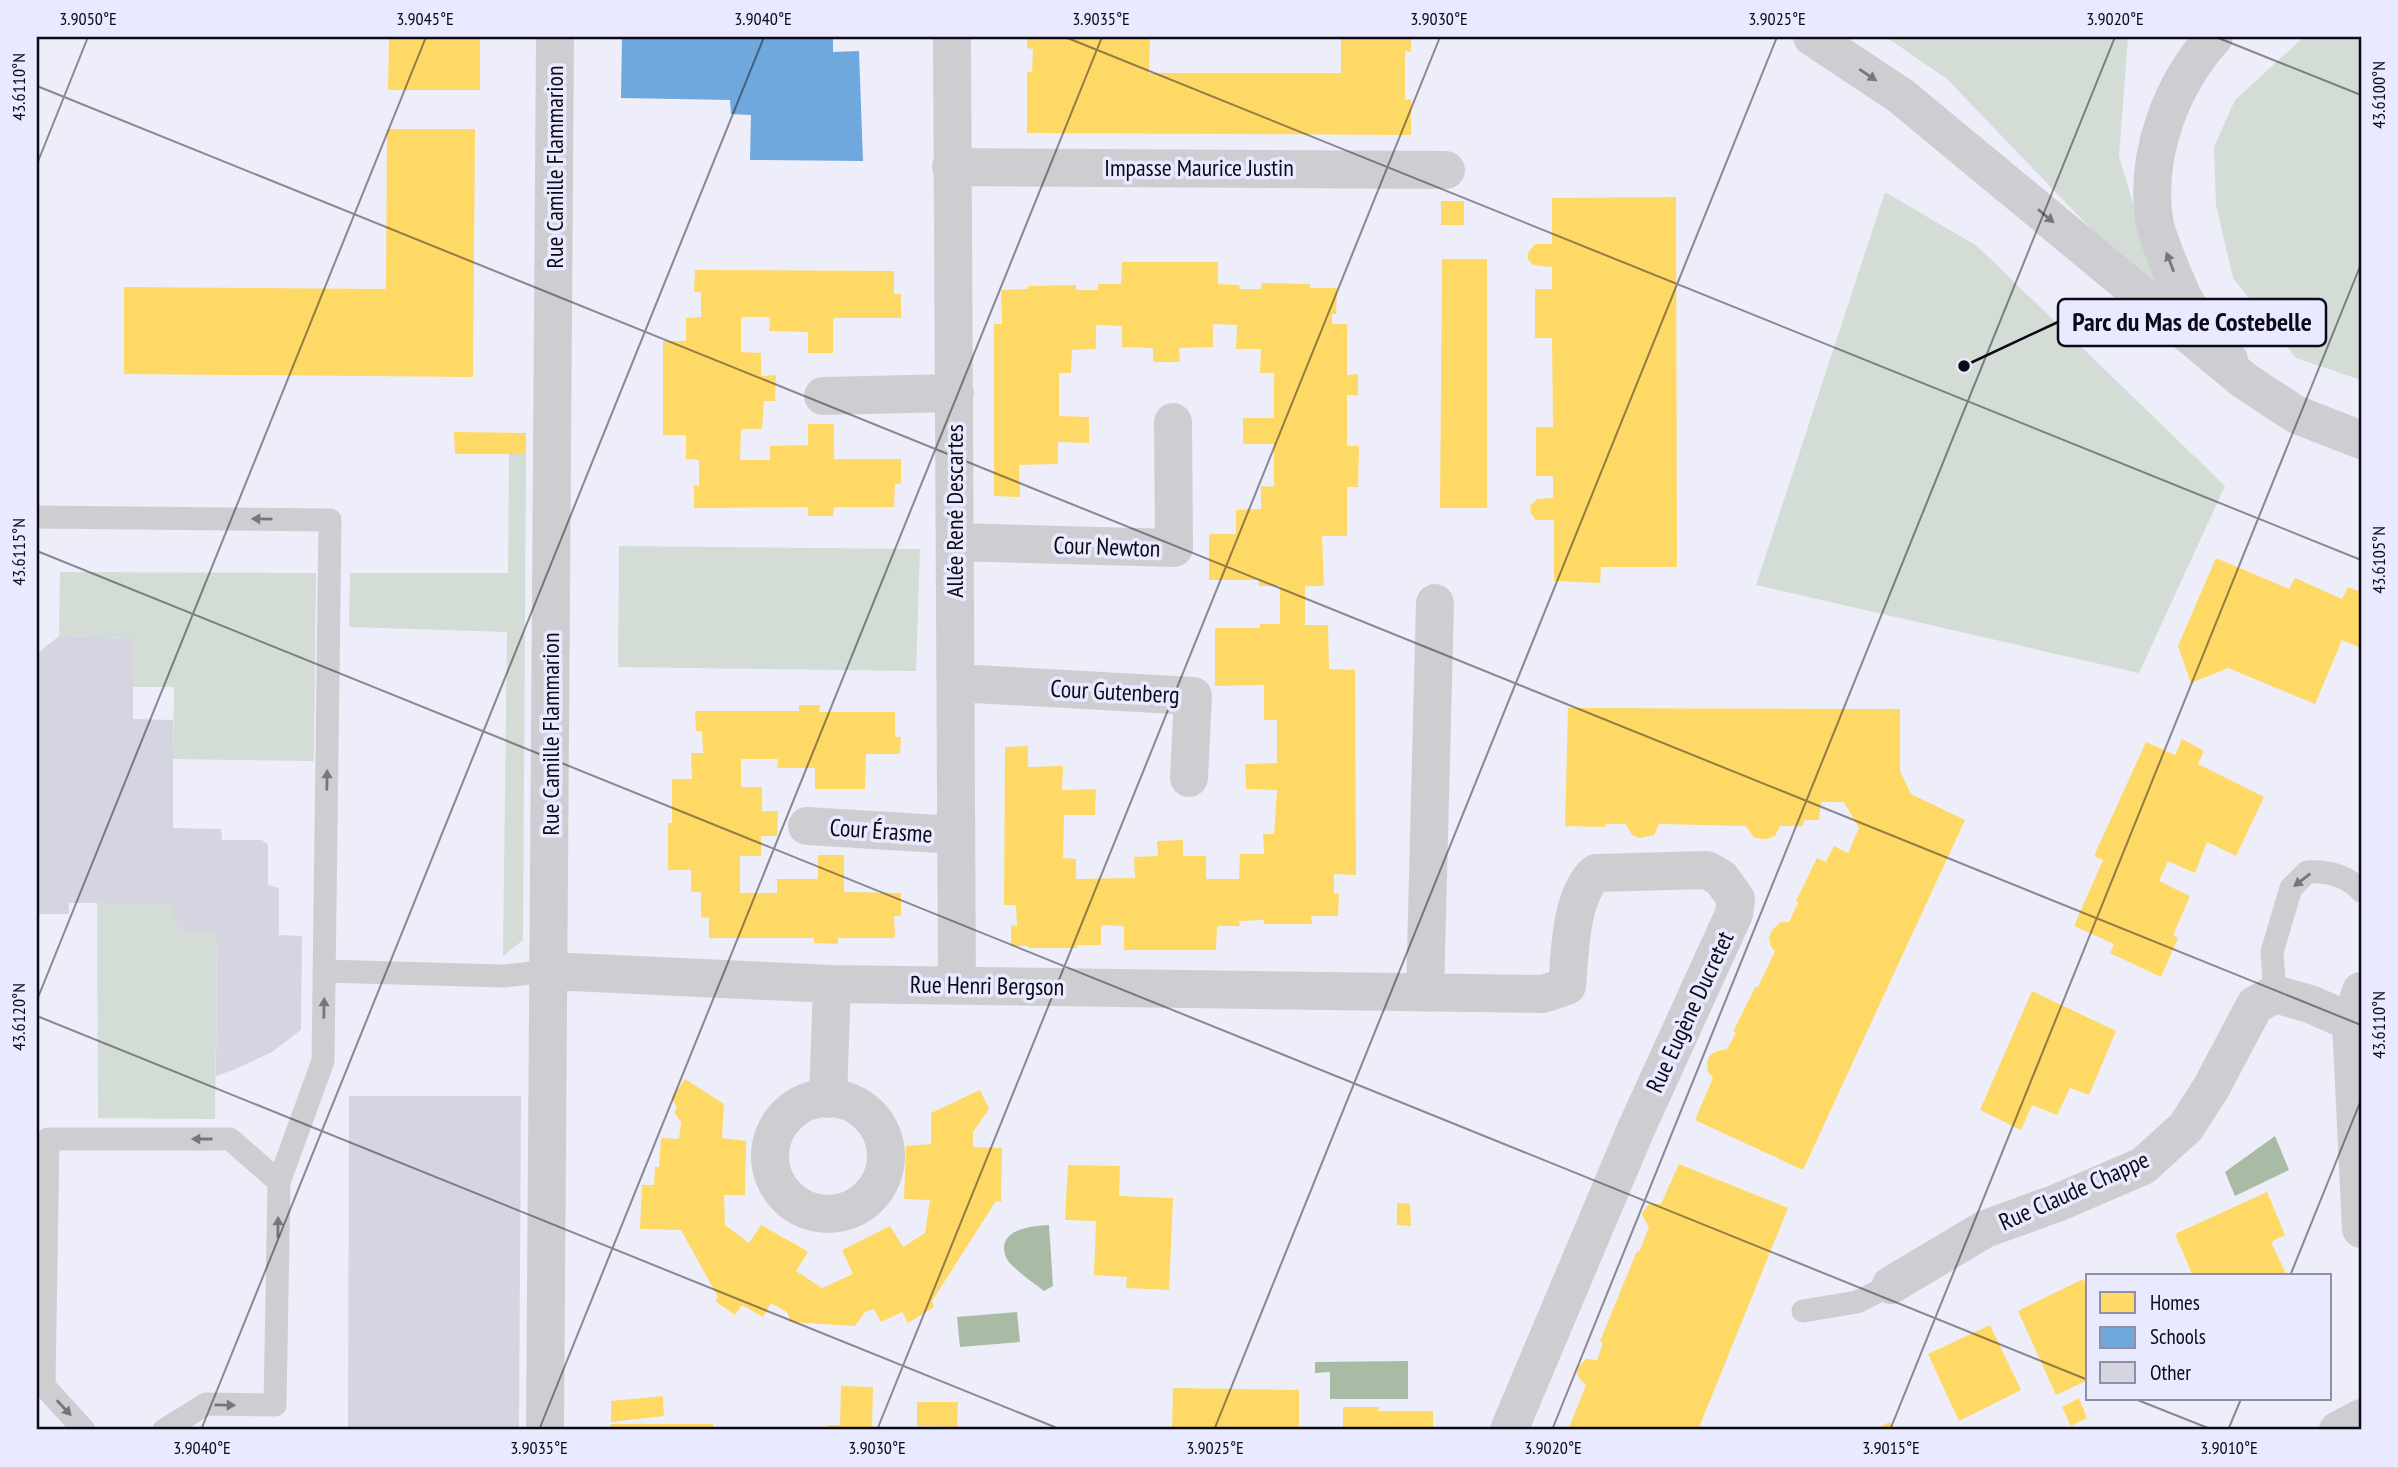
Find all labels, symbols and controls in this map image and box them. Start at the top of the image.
text: 3.9050°E [59,7,117,30]
text: 3.9045°E [396,7,454,30]
text: 3.9040°E [734,7,792,30]
text: 3.9035°E [1072,7,1130,30]
text: 3.9030°E [1410,7,1468,30]
text: 3.9025°E [1748,7,1806,30]
text: 3.9020°E [2086,7,2144,30]
text: 43.6110°N [7,53,30,121]
text: 43.6100°N [2367,61,2390,129]
street label: Rue Camille Flammarion [539,66,570,268]
one-way arrow [1859,68,1878,81]
street label: Impasse Maurice Justin [1104,152,1294,183]
one-way arrow [2038,208,2055,223]
one-way arrow [2164,252,2175,273]
callout: Parc du Mas de Costebelle [2058,299,2326,346]
text: Parc du Mas de Costebelle [2072,305,2312,338]
street label: Allée René Descartes [939,424,970,598]
one-way arrow [251,513,273,525]
text: 43.6115°N [7,518,30,586]
text: 43.6105°N [2367,526,2390,594]
street label: Cour Newton [1053,529,1161,564]
street label: Rue Camille Flammarion [535,633,566,835]
street label: Cour Gutenberg [1050,673,1180,710]
one-way arrow [321,769,333,791]
street label: Cour Érasme [829,811,933,850]
one-way arrow [2293,872,2311,887]
street label: Rue Eugène Ducretet [1639,926,1741,1097]
street label: Rue Henri Bergson [910,969,1064,1002]
text: 43.6120°N [7,983,30,1051]
text: 43.6110°N [2367,991,2390,1059]
one-way arrow [318,996,330,1018]
one-way arrow [191,1133,213,1145]
street label: Rue Claude Chappe [1994,1144,2154,1237]
one-way arrow [272,1216,284,1238]
legend [2086,1274,2332,1400]
text: Homes [2150,1289,2200,1316]
text: Schools [2150,1323,2206,1350]
text: Other [2150,1359,2191,1386]
one-way arrow [56,1399,72,1417]
one-way arrow [214,1399,236,1410]
text: 3.9040°E [173,1436,231,1459]
text: 3.9035°E [510,1436,568,1459]
text: 3.9030°E [848,1436,906,1459]
text: 3.9025°E [1186,1436,1244,1459]
text: 3.9020°E [1524,1436,1582,1459]
text: 3.9015°E [1862,1436,1920,1459]
text: 3.9010°E [2200,1436,2258,1459]

